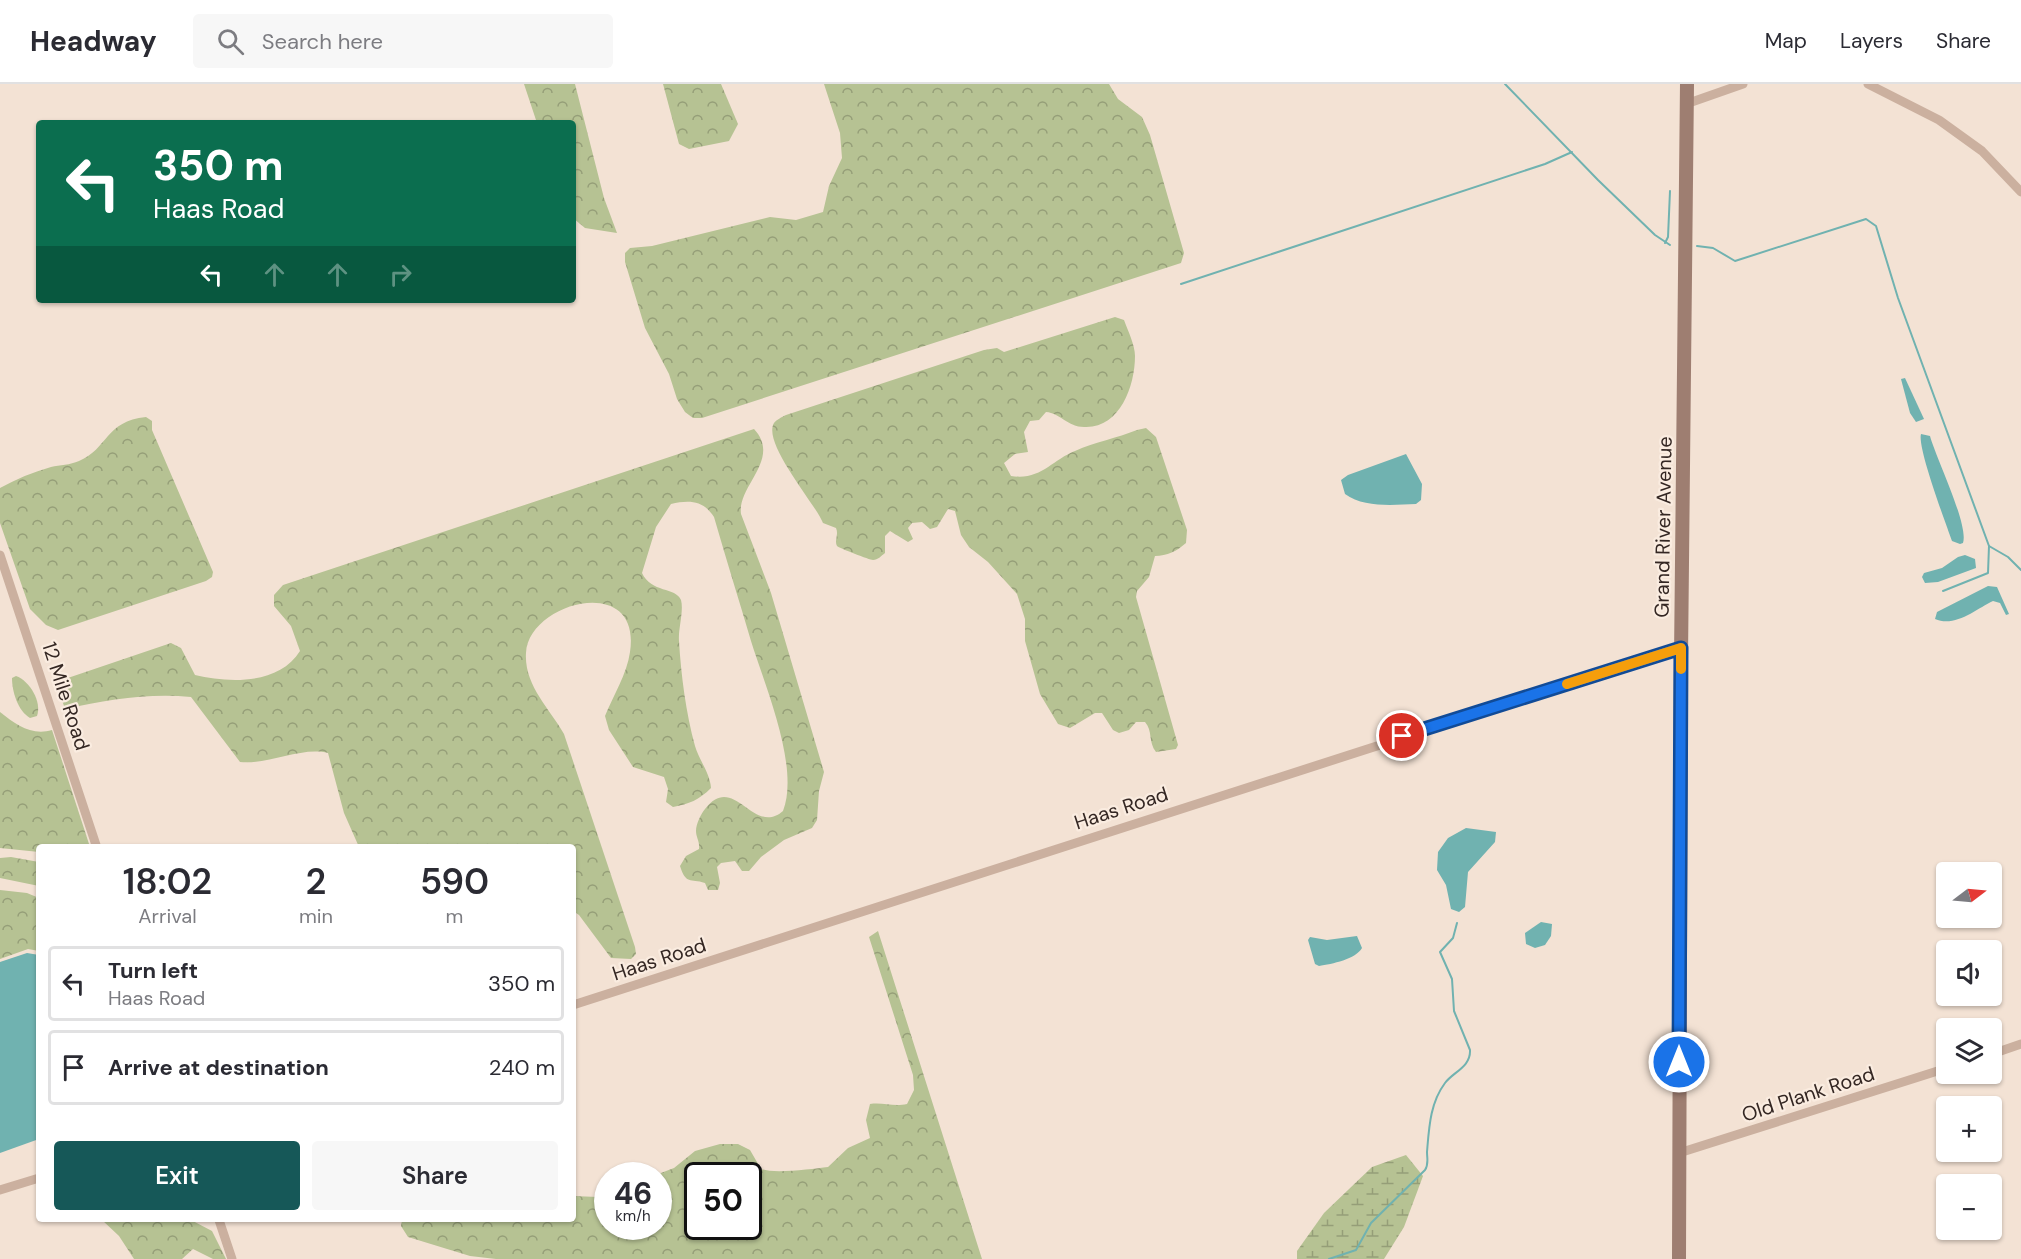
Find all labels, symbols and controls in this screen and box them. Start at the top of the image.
search box [193,14,613,68]
text: Headway [30,23,157,60]
icon: search [214,25,247,58]
text: Search here [262,27,383,56]
text: Map [1765,27,1807,55]
text: Layers [1840,27,1903,55]
text: Share [1936,27,1991,55]
text: 350 m [153,138,283,193]
icon: left [54,144,132,222]
text: Haas Road [153,191,284,226]
icon: left [195,258,228,291]
icon: ahead [258,258,291,291]
icon: ahead [321,258,354,291]
icon: right [384,258,417,291]
street label: Grand River Avenue [1648,436,1678,618]
street label: 12 Mile Road [36,639,96,753]
pin [1376,710,1427,761]
icon: arrive [1385,719,1418,752]
street label: Haas Road [1071,781,1171,835]
text: 18:02 [123,858,212,905]
text: 2 [306,858,326,905]
text: 590 [420,858,489,905]
north arrow [1936,862,2002,928]
map controls [1936,862,2002,1240]
text: Arrival [138,903,197,929]
text: min [299,903,333,929]
text: m [446,903,463,929]
street label: Haas Road [609,932,709,986]
button: sound [1936,940,2002,1006]
text: Turn left [108,956,198,985]
icon: left [57,967,90,1000]
text: 350 m [488,969,555,998]
text: Haas Road [108,985,205,1011]
button: layers [1936,1018,2002,1084]
position arrow [1647,1030,1711,1094]
icon: arrive [57,1051,90,1084]
text: Arrive at destination [108,1053,329,1082]
text: 240 m [489,1053,555,1082]
street label: Old Plank Road [1738,1060,1878,1128]
button: + [1936,1096,2002,1162]
button: Exit [54,1141,300,1210]
button: Share [312,1141,558,1210]
speed limit sign: 50 [684,1162,762,1240]
text: 46 [614,1174,652,1213]
button: − [1936,1174,2002,1240]
text: km/h [615,1206,651,1226]

